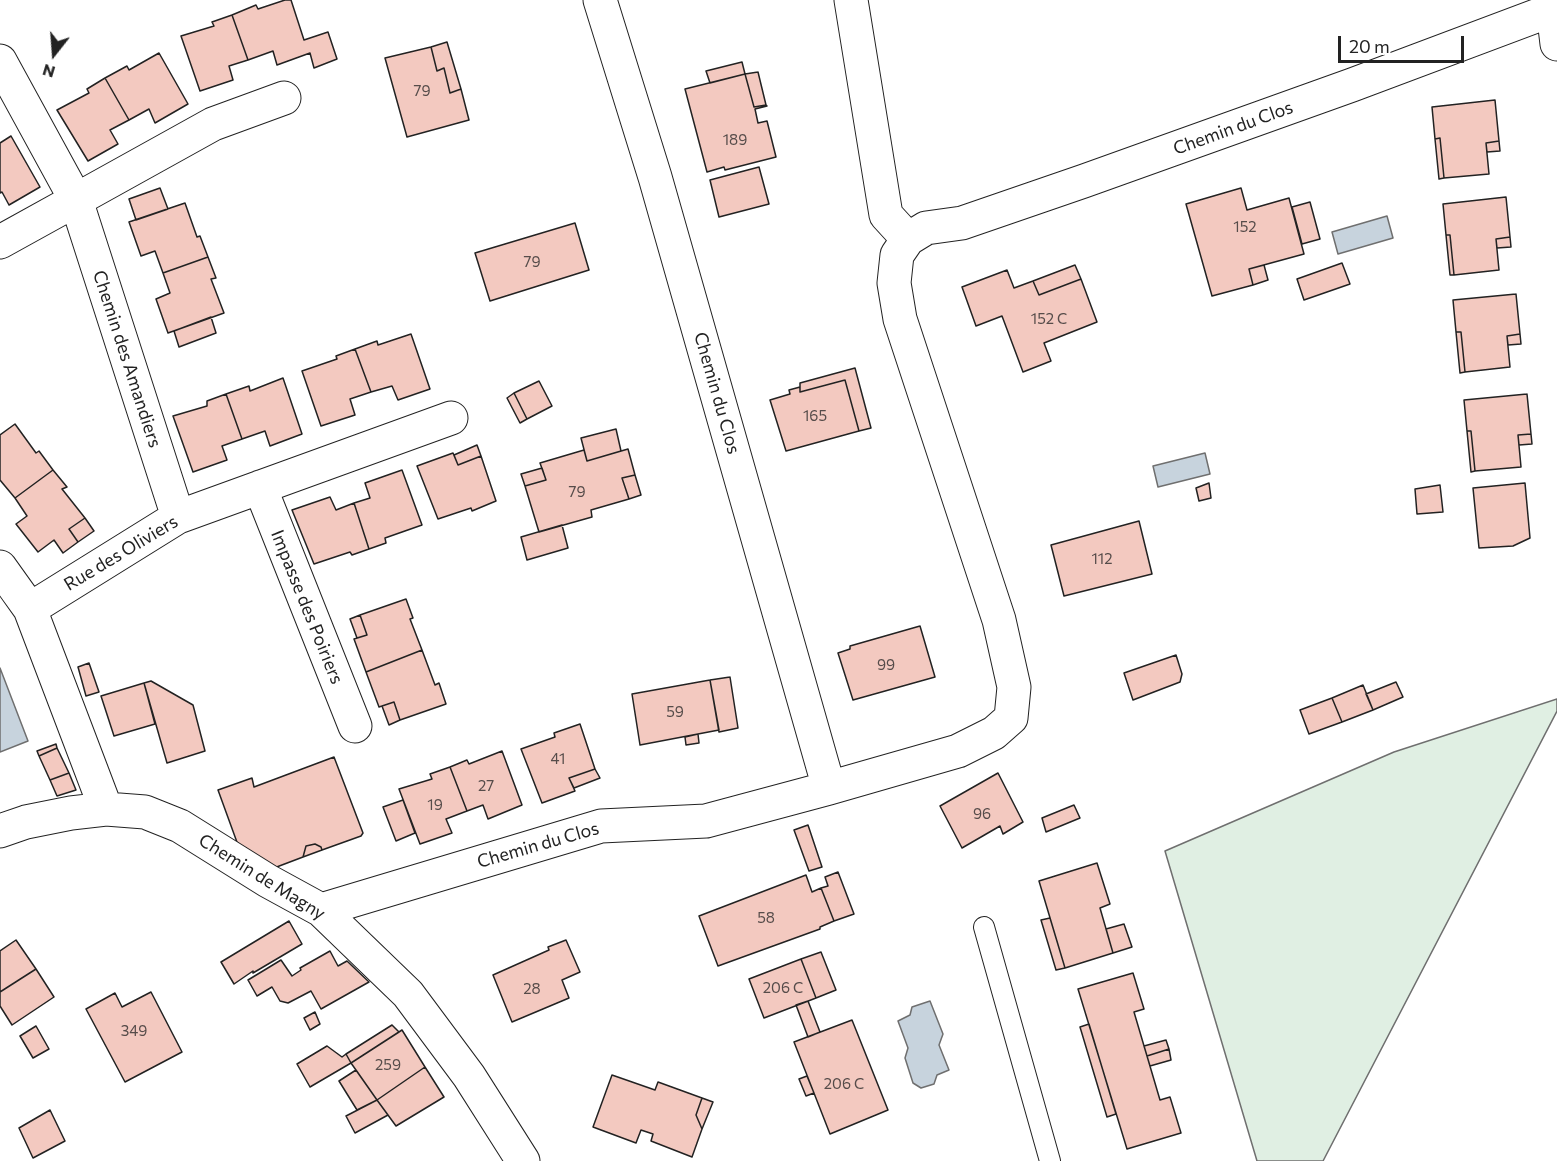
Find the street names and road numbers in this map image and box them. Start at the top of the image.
street label: Chemin du Clos [1170,96,1296,160]
street label: Chemin des Amandiers [88,268,166,450]
street label: Chemin du Clos [689,330,745,456]
street label: Rue des Oliviers [60,511,182,595]
street label: Impasse des Poiriers [266,527,348,687]
street label: Chemin du Clos [475,817,601,873]
street label: Chemin de Magny [195,829,329,925]

